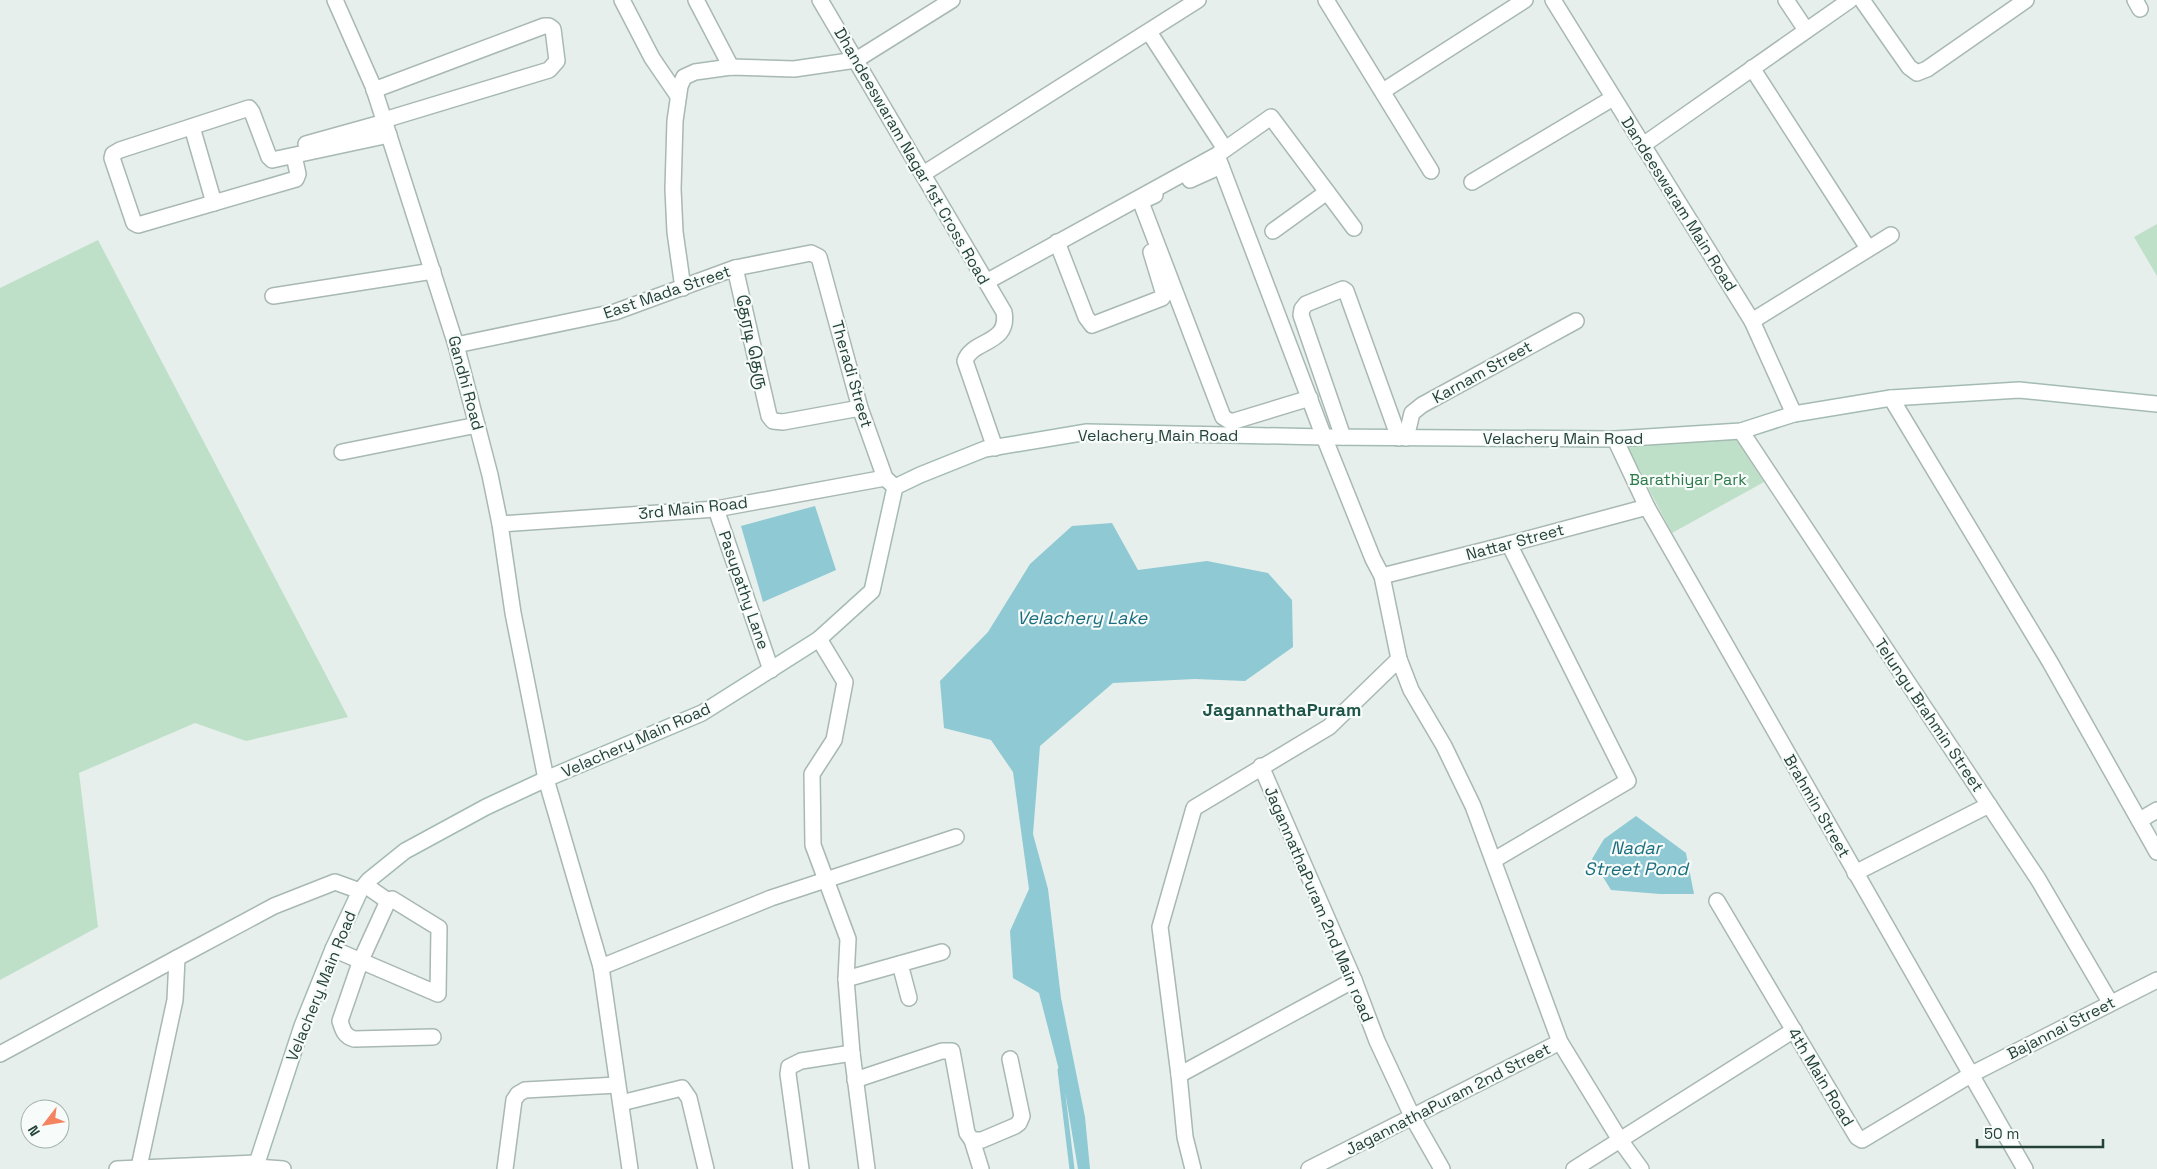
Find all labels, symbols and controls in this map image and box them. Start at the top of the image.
street label: Dhandeeswaram Nagar 1st Cross Road [830,24,994,288]
street label: Dandeeswaram Main Road [1617,113,1741,295]
street label: East Mada Street [601,260,733,324]
street label: தேரடி தெரு [730,293,773,392]
street label: Theradi Street [827,318,877,430]
street label: Gandhi Road [443,333,489,433]
street label: Karnam Street [1428,336,1536,408]
street label: Velachery Main Road [1078,425,1238,446]
street label: Velachery Main Road [1483,428,1643,449]
park label: Barathiyar Park [1629,469,1747,490]
street label: 3rd Main Road [637,492,749,524]
street label: Nattar Street [1464,519,1566,565]
street label: Pasupathy Lane [714,528,774,652]
water label: Velachery Lake [1017,606,1149,629]
street label: Telungu Brahmin Street [1870,634,1988,796]
street label: Velachery Main Road [558,698,714,782]
district label: JagannathaPuram [1203,698,1361,721]
street label: Brahmin Street [1779,751,1855,861]
street label: JagannathaPuram 2nd Main road [1260,783,1378,1025]
water label: Nadar Street Pond [1584,836,1690,880]
street label: Velachery Main Road [281,908,361,1064]
street label: Bajannai Street [2003,992,2119,1064]
street label: 4th Main Road [1783,1024,1859,1130]
street label: JagannathaPuram 2nd Street [1342,1038,1554,1160]
north arrow [20,1099,70,1149]
scale bar [1977,1116,2103,1148]
text: N [24,1122,44,1139]
text: 50 m [1984,1124,2019,1143]

